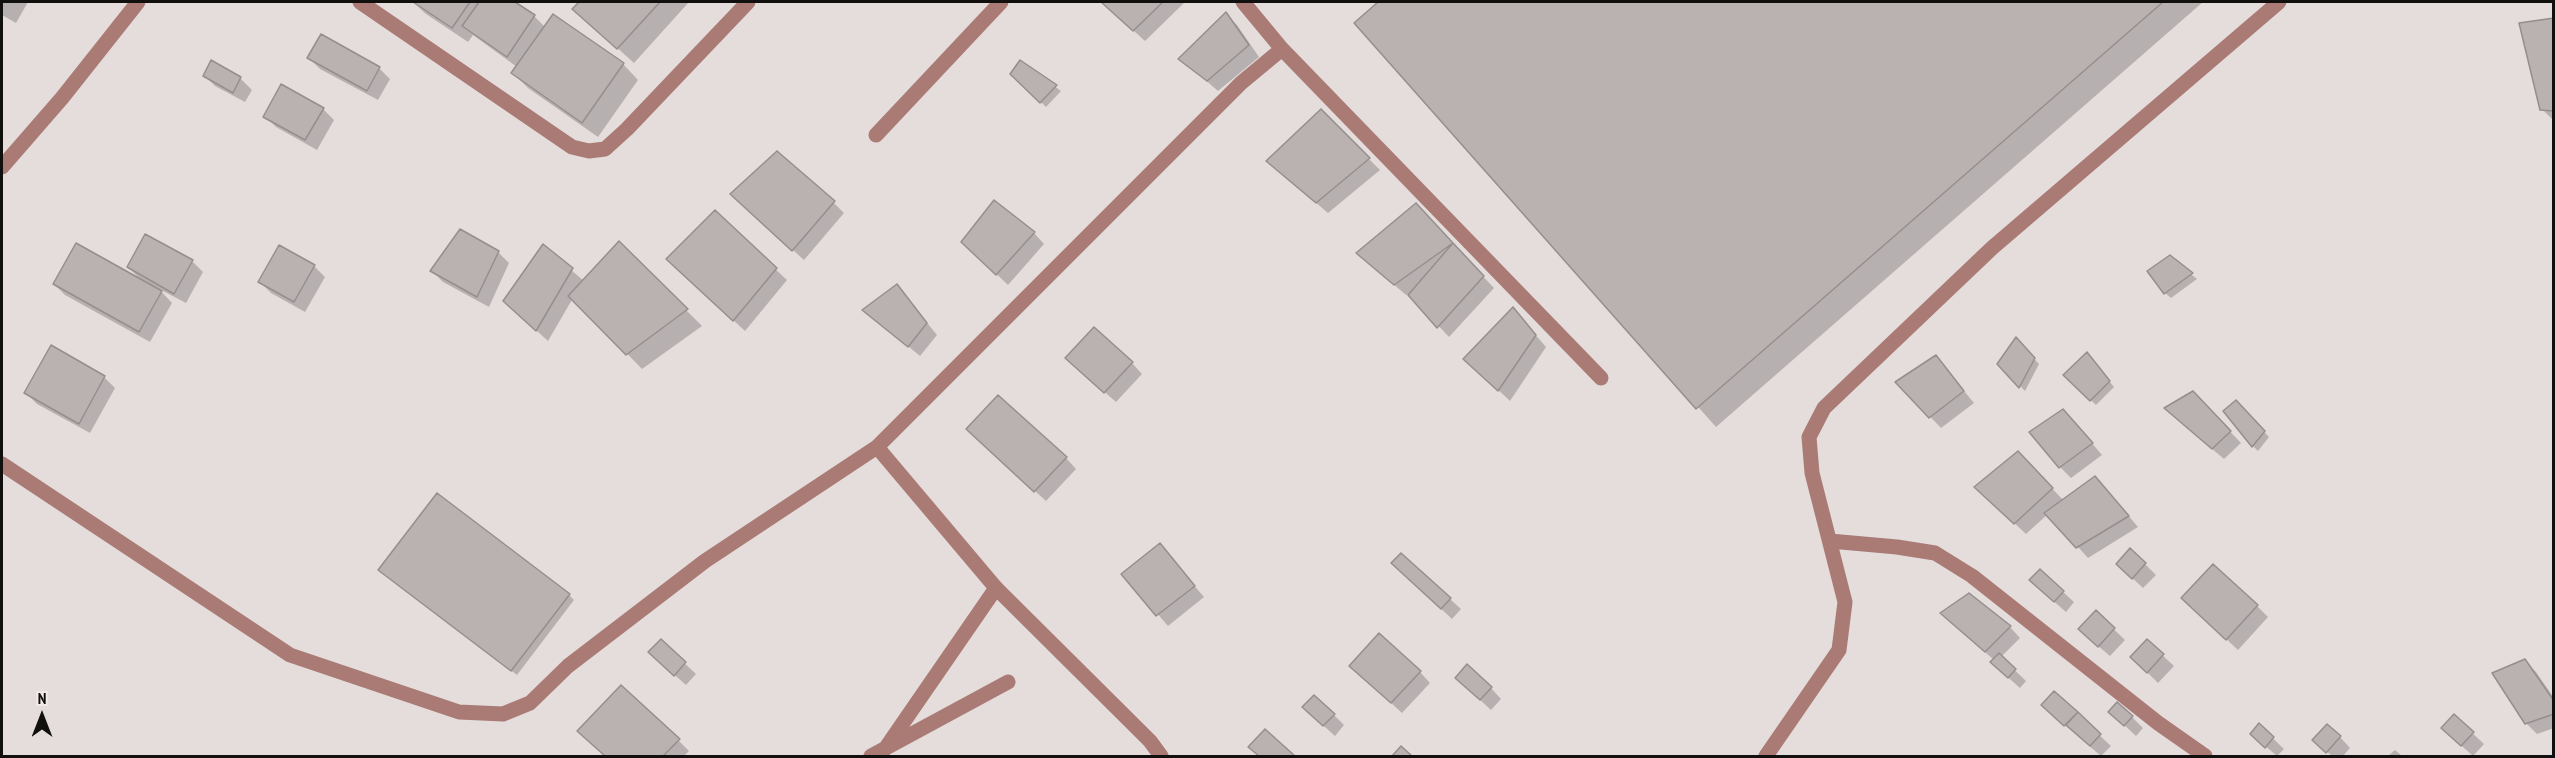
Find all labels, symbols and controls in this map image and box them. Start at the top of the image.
north arrow [12,686,72,746]
text: N [38,688,46,708]

